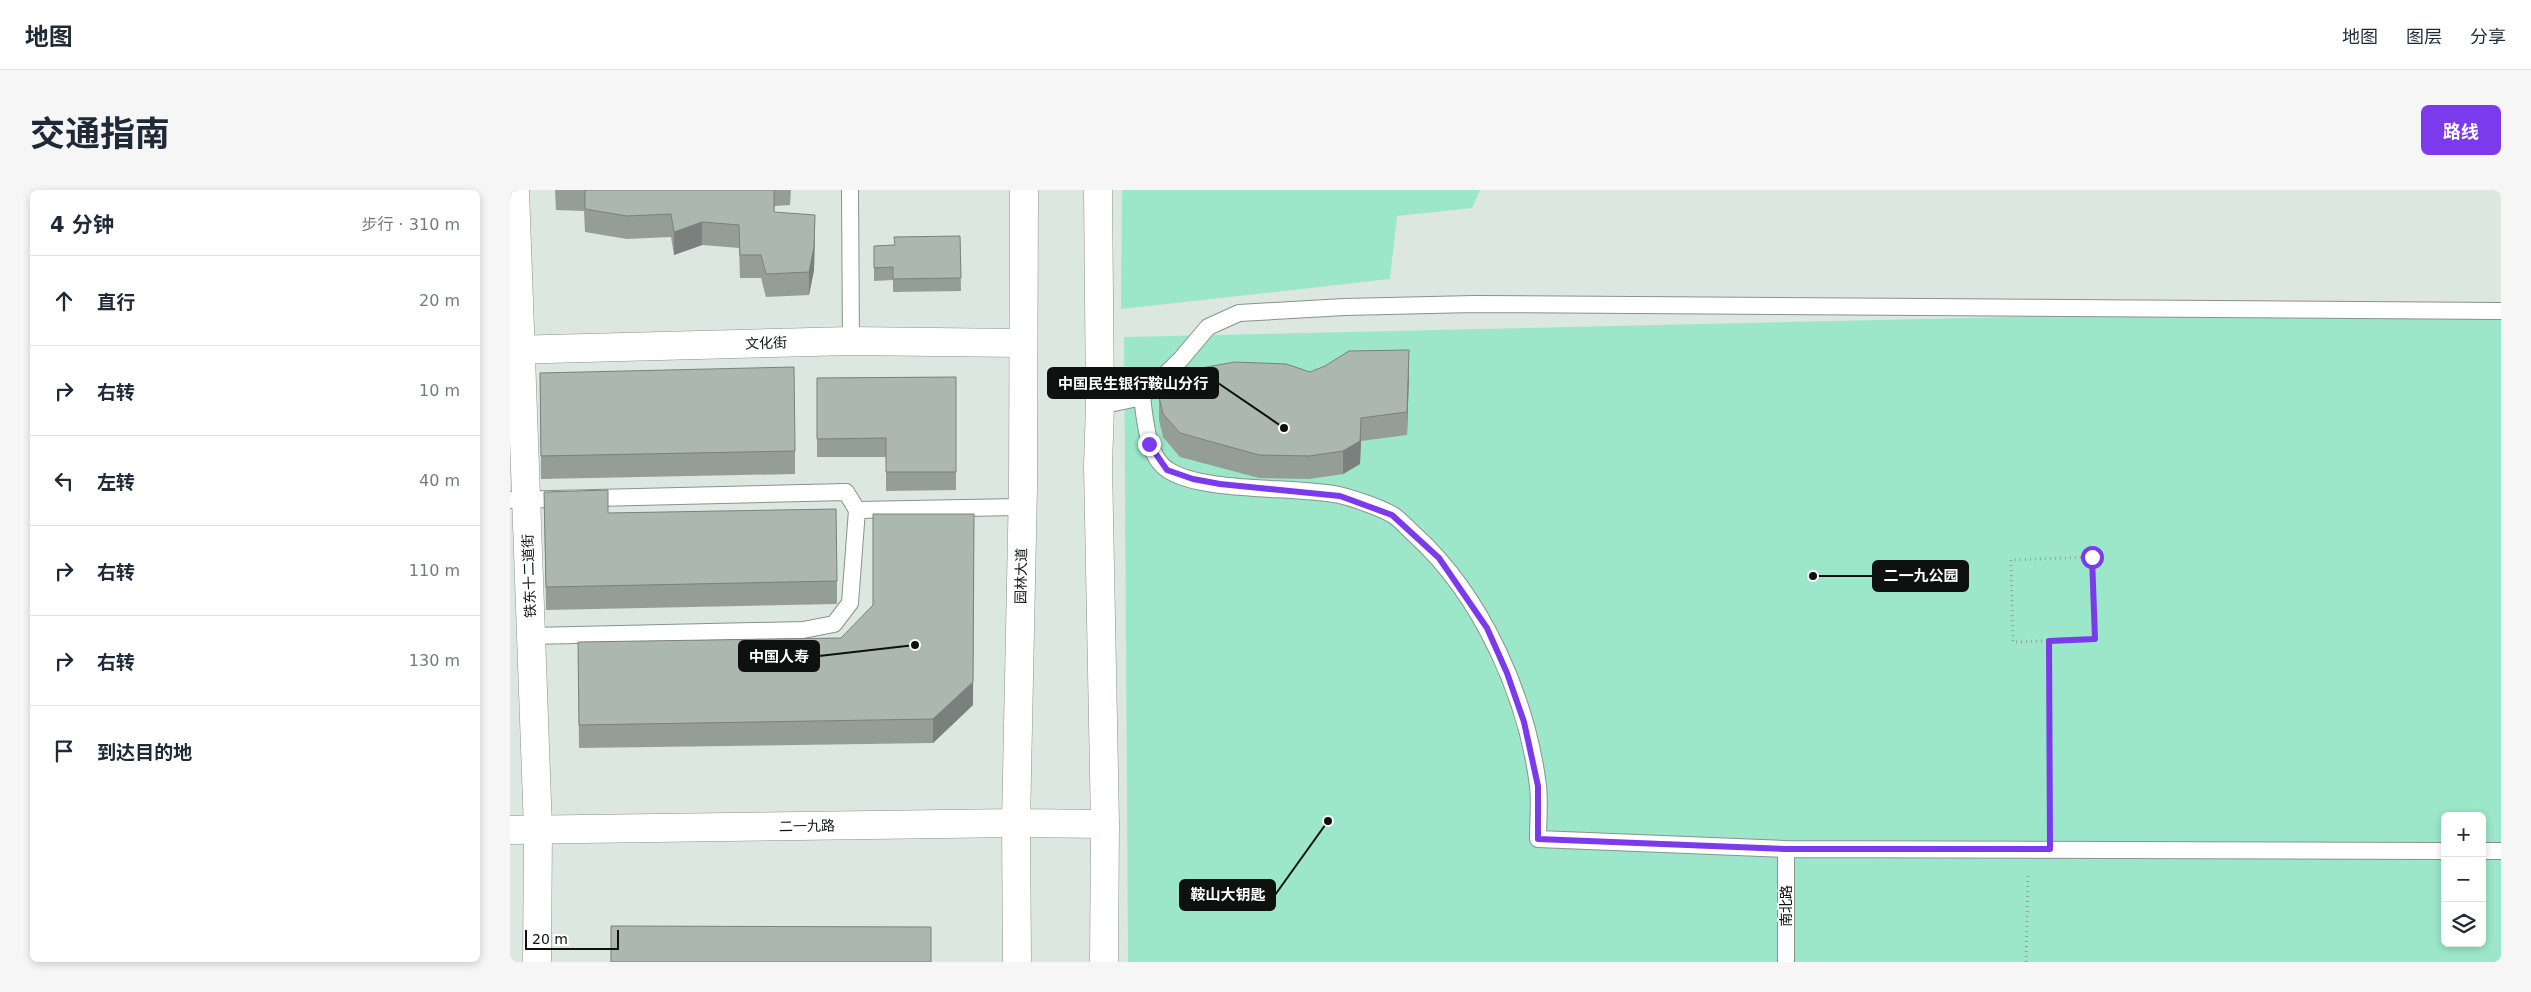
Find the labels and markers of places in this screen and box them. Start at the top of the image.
callout: 中国民生银行鞍山分行 [1048,368,1218,398]
callout: 二一九公园 [1873,561,1968,591]
callout: 中国人寿 [739,641,819,671]
callout: 鞍山大钥匙 [1180,880,1275,910]

